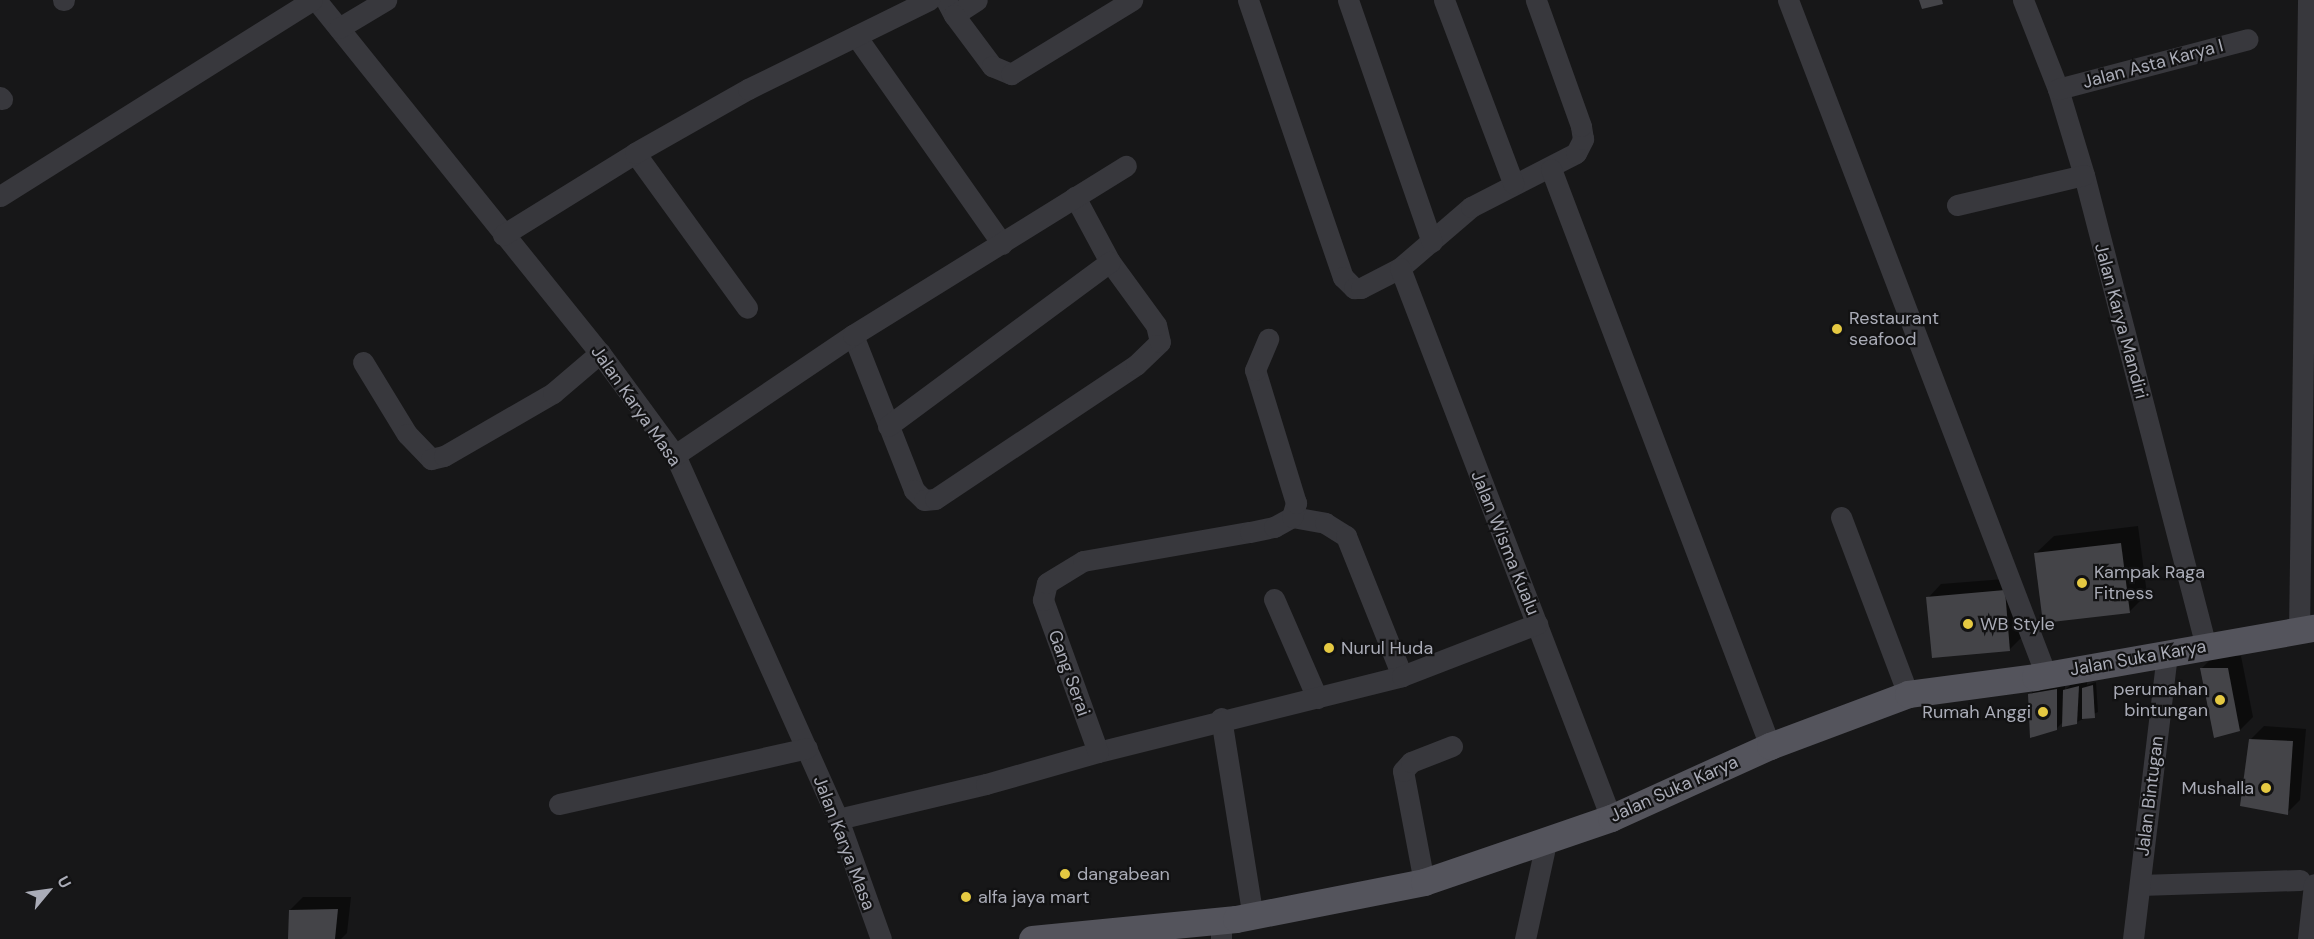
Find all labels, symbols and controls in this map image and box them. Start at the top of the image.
street label: Jalan Asta Karya I [2080,35,2226,93]
street label: Jalan Karya Mandiri [2090,241,2152,401]
place label: Restaurant seafood [1849,308,1939,350]
marker: Restaurant seafood [1830,322,1844,336]
street label: Jalan Karya Masa [586,342,686,470]
street label: Jalan Wisma Kualu [1466,468,1544,618]
place label: Kampak Raga Fitness [2094,562,2205,604]
marker: Kampak Raga Fitness [2075,576,2089,590]
place label: WB Style [1980,613,2055,635]
marker: WB Style [1961,617,1975,631]
street label: Gang Serai [1043,627,1095,719]
street label: Jalan Suka Karya [2068,635,2208,681]
place label: Nurul Huda [1341,637,1433,659]
marker: Nurul Huda [1322,641,1336,655]
place label: perumahan bintungan [2113,679,2208,722]
marker: perumahan bintungan [2213,693,2227,707]
place label: Rumah Anggi [1922,701,2031,723]
marker: Rumah Anggi [2036,705,2050,719]
street label: Jalan Bintugan [2132,735,2168,857]
street label: Jalan Suka Karya [1607,751,1741,827]
street label: Jalan Karya Masa [808,773,880,913]
place label: Mushalla [2182,777,2254,799]
marker: Mushalla [2259,781,2273,795]
north arrow [18,861,78,921]
place label: dangabean [1077,863,1170,885]
marker: dangabean [1058,867,1072,881]
text: U [52,872,76,892]
place label: alfa jaya mart [978,886,1090,908]
marker: alfa jaya mart [959,890,973,904]

